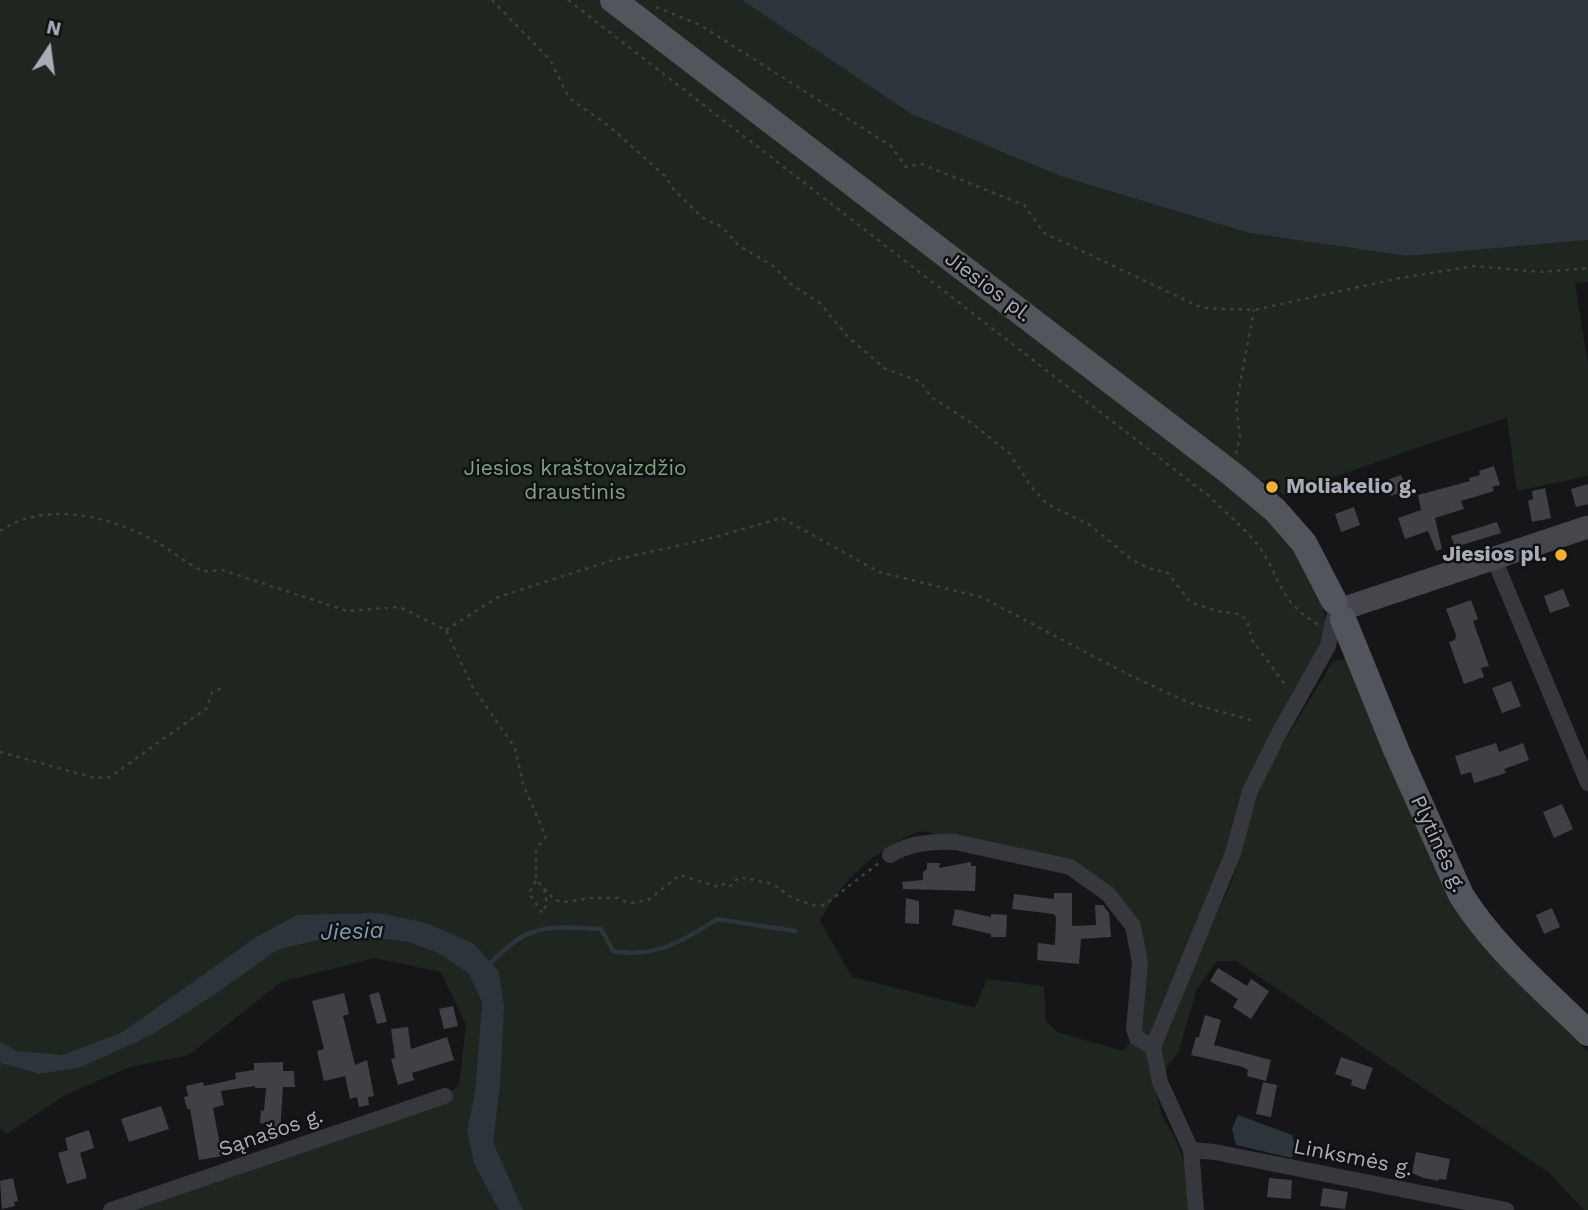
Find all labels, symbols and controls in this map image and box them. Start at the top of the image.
north arrow [14,14,84,84]
text: N [44,15,63,41]
street label: Jiesios pl. [940,246,1036,328]
park label: Jiesios kraštovaizdžio draustinis [463,456,687,506]
place label: Moliakelio g. [1286,474,1417,500]
marker: Moliakelio g. [1264,479,1280,495]
place label: Jiesios pl. [1442,542,1547,568]
marker: Jiesios pl. [1553,547,1569,563]
street label: Plytinės g. [1405,792,1471,896]
water label: Jiesia [320,917,384,947]
street label: Sąnašos g. [216,1103,326,1163]
street label: Linksmės g. [1291,1134,1415,1182]

